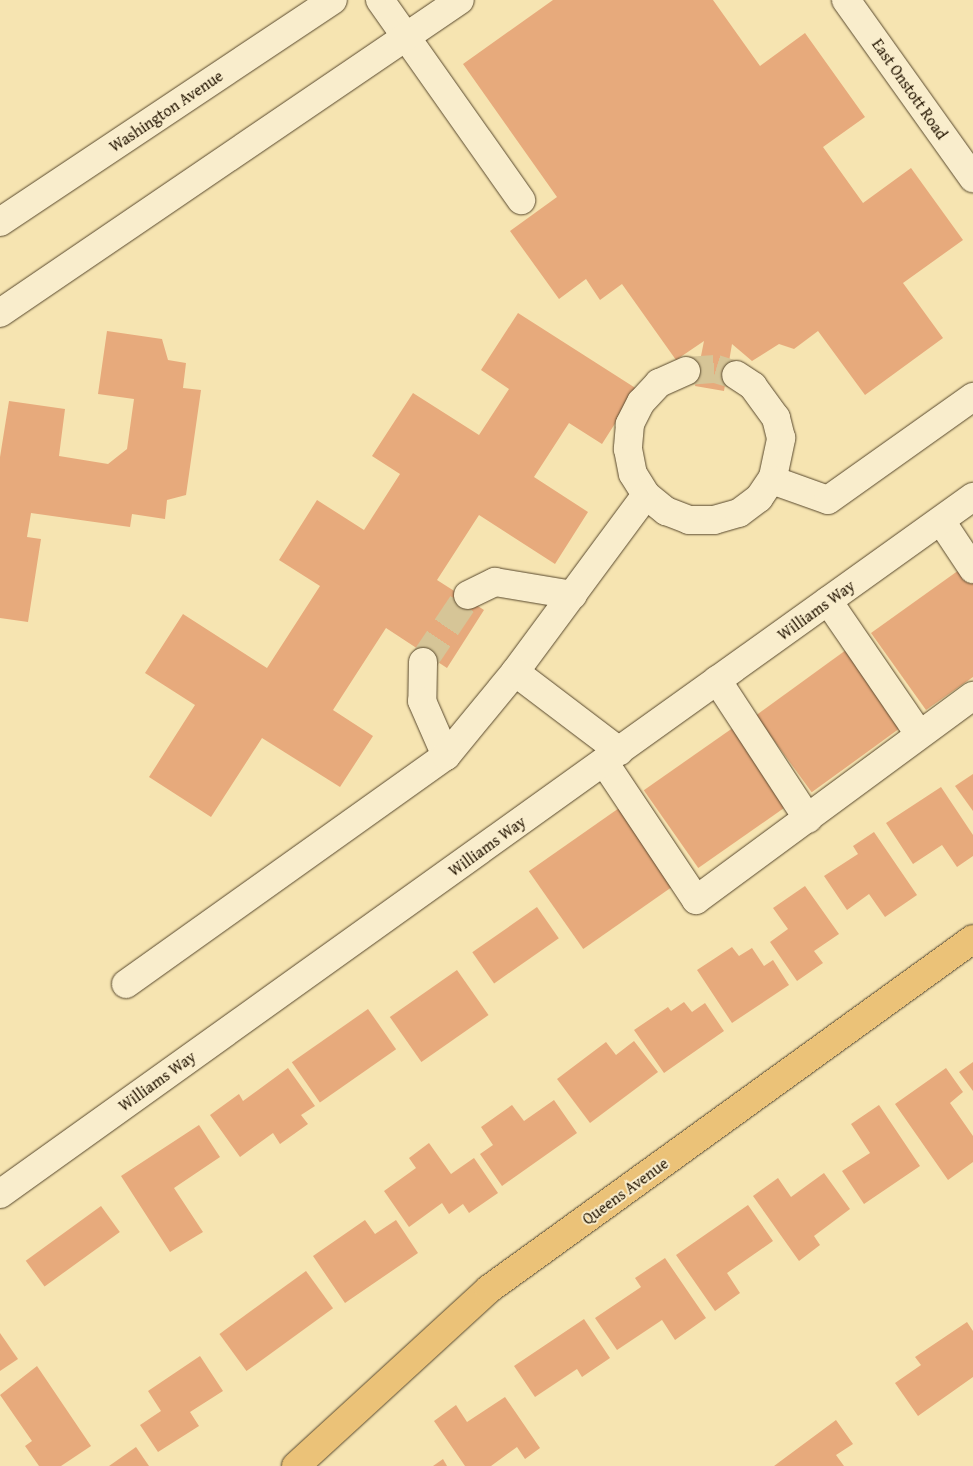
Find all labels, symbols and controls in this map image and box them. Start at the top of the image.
street label: East Onstott Road [868,35,952,143]
street label: Washington Avenue [106,66,226,156]
street label: Williams Way [774,576,858,644]
street label: Williams Way [445,812,529,880]
street label: Williams Way [115,1047,199,1115]
street label: Queens Avenue [578,1153,672,1229]

